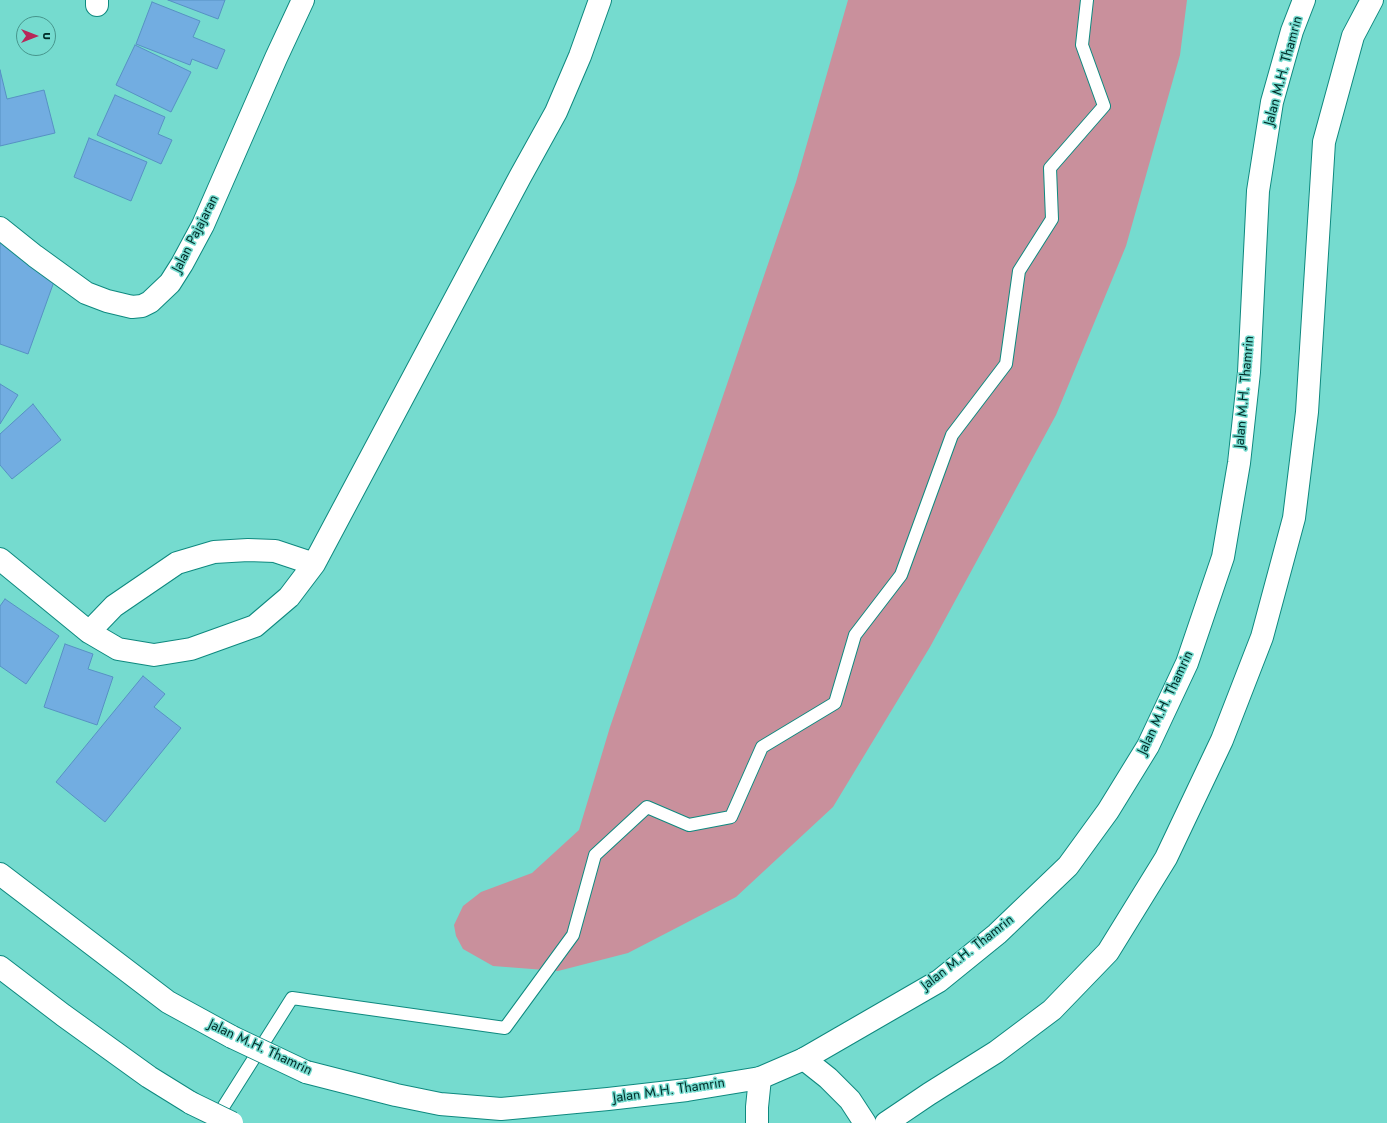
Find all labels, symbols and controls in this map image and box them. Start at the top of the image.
street label: Jalan M.H. Thamrin [1261,14,1307,128]
north arrow [16,16,56,56]
text: U [39,32,55,40]
street label: Jalan Pajajaran [169,192,223,276]
street label: Jalan M.H. Thamrin [1232,335,1258,449]
street label: Jalan M.H. Thamrin [1135,648,1197,758]
street label: Jalan M.H. Thamrin [918,912,1018,994]
street label: Jalan M.H. Thamrin [205,1017,315,1079]
street label: Jalan M.H. Thamrin [612,1075,726,1107]

